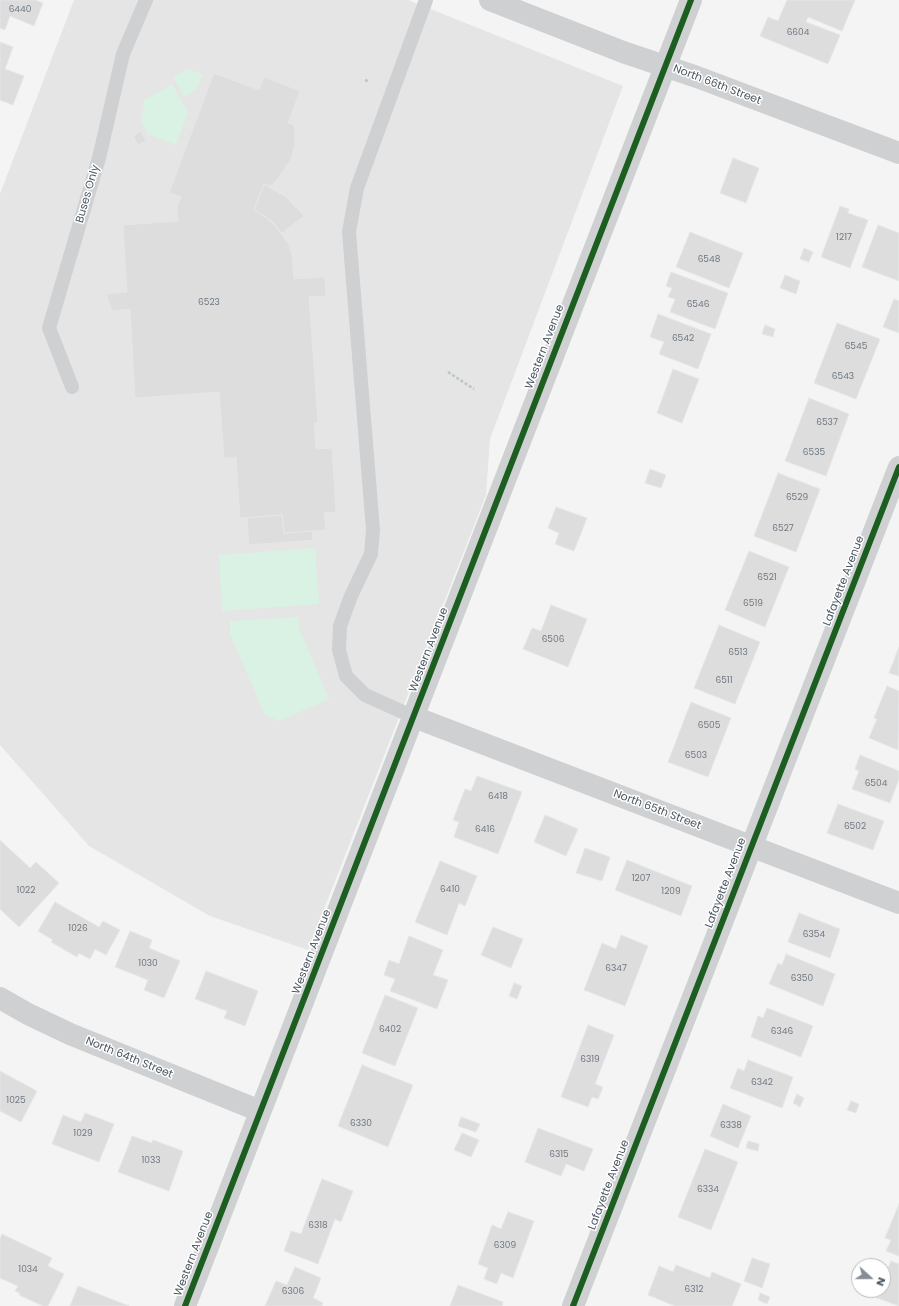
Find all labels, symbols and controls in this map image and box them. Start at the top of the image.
house number: 6440 [9,5,31,15]
house number: 6604 [787,28,809,38]
street label: North 66th Street [671,62,763,108]
street label: Buses Only [73,164,103,224]
house number: 1217 [836,233,852,243]
house number: 6548 [698,255,720,265]
house number: 6523 [198,298,220,308]
house number: 6546 [687,300,709,310]
street label: Western Avenue [523,303,567,391]
house number: 6542 [672,334,694,344]
house number: 6545 [845,342,867,352]
house number: 6543 [832,372,854,382]
house number: 6537 [816,418,838,428]
house number: 6535 [803,448,825,458]
house number: 6529 [786,493,808,503]
house number: 6527 [772,524,794,534]
street label: Lafayette Avenue [821,534,867,628]
house number: 6521 [757,573,777,583]
house number: 6519 [743,599,763,609]
street label: Western Avenue [407,606,451,694]
house number: 6506 [542,635,564,645]
house number: 6513 [728,648,748,658]
house number: 6511 [715,676,733,686]
house number: 6505 [698,721,720,731]
house number: 6503 [685,751,707,761]
house number: 6504 [865,779,887,789]
street label: North 65th Street [611,787,703,833]
house number: 6418 [488,792,508,802]
house number: 6502 [844,822,866,832]
house number: 6416 [475,825,495,835]
street label: Lafayette Avenue [703,836,749,930]
house number: 1207 [632,874,650,884]
house number: 6410 [440,885,460,895]
house number: 1022 [17,886,35,896]
house number: 1209 [661,887,681,897]
street label: Western Avenue [290,908,334,996]
house number: 1026 [68,924,88,934]
house number: 6354 [803,930,825,940]
house number: 1030 [138,959,158,969]
house number: 6347 [605,964,627,974]
house number: 6350 [791,974,813,984]
house number: 6402 [379,1025,401,1035]
house number: 6346 [771,1027,793,1037]
street label: North 64th Street [83,1034,175,1082]
house number: 6319 [580,1055,600,1065]
house number: 6342 [751,1078,773,1088]
house number: 1025 [6,1096,26,1106]
house number: 6330 [350,1119,372,1129]
house number: 6338 [720,1121,742,1131]
house number: 1029 [73,1129,93,1139]
street label: Lafayette Avenue [586,1138,632,1232]
house number: 6315 [549,1150,569,1160]
house number: 1033 [141,1156,161,1166]
house number: 6334 [697,1185,719,1195]
street label: Western Avenue [172,1210,216,1298]
house number: 6318 [308,1221,328,1231]
house number: 6309 [494,1241,516,1251]
north arrow [851,1258,891,1298]
house number: 1034 [18,1265,38,1275]
text: N [872,1275,890,1289]
house number: 6312 [684,1285,704,1295]
house number: 6306 [282,1287,304,1297]

